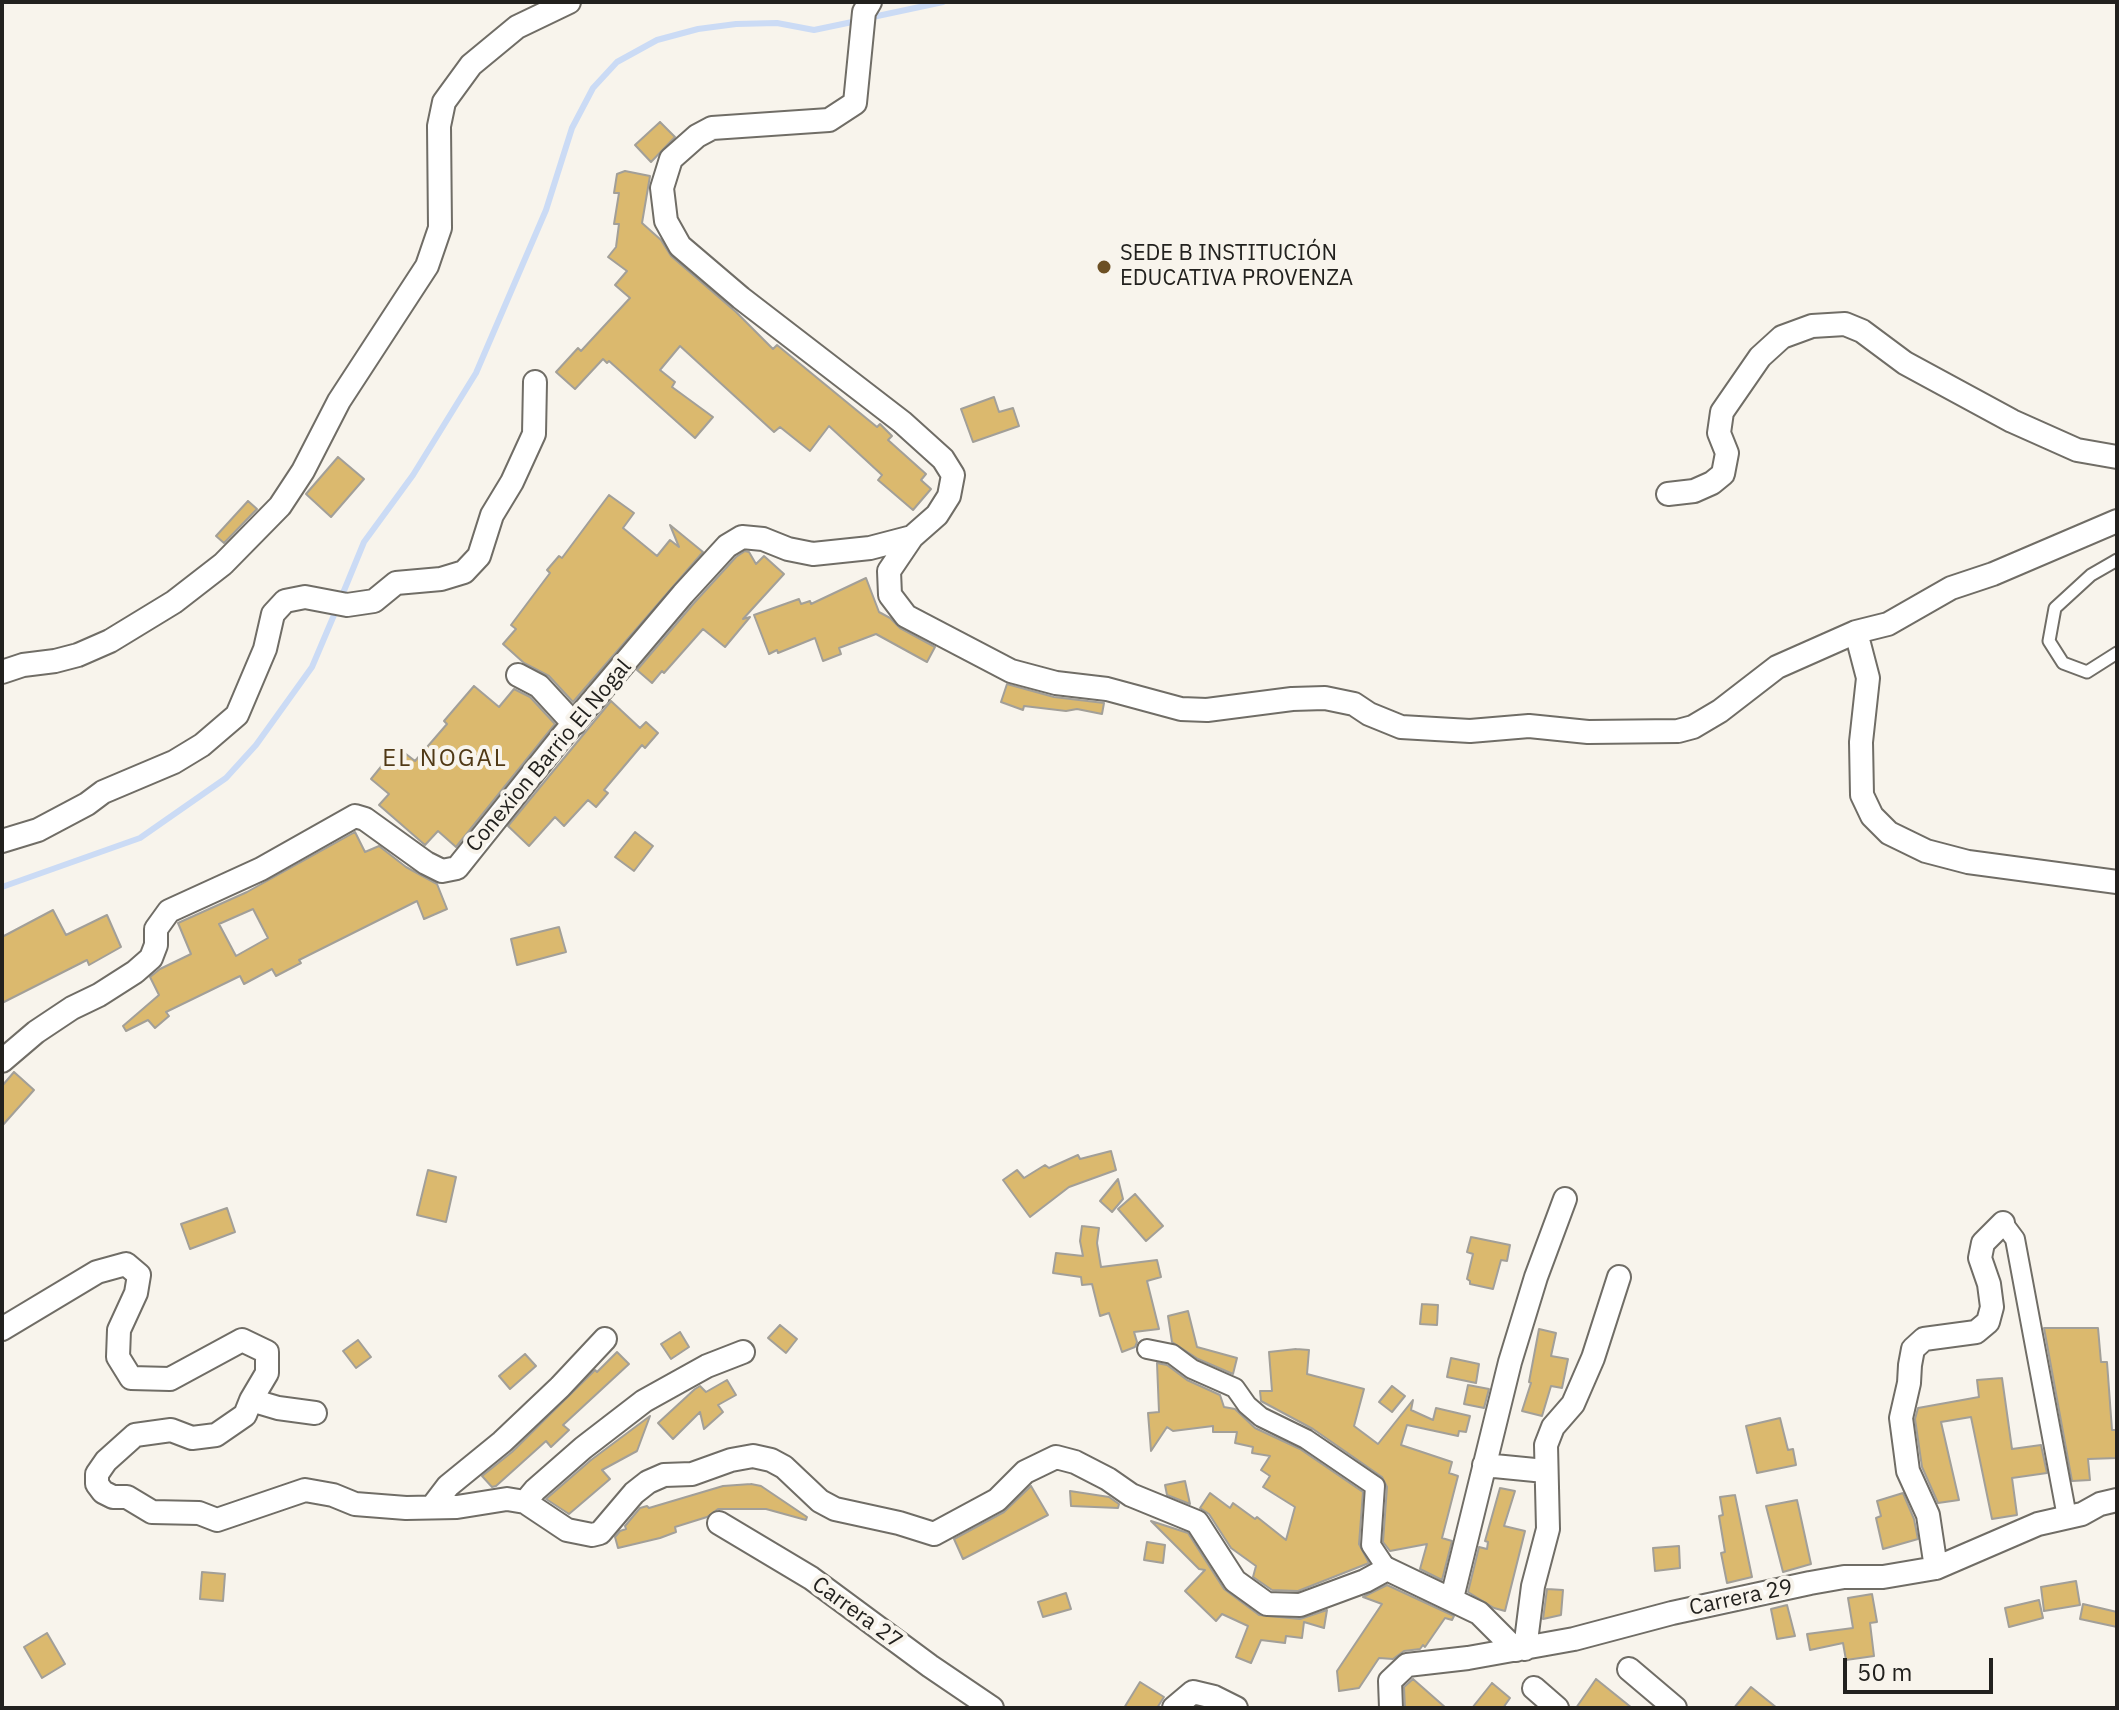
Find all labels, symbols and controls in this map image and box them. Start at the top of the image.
place label: SEDE B INSTITUCIÓN EDUCATIVA PROVENZA [1120,241,1353,292]
marker: SEDE B INSTITUCIÓN EDUCATIVA PROVENZA [1095,258,1113,276]
street label: Conexion Barrio El Nogal [461,654,637,858]
district label: EL NOGAL [382,745,508,773]
street label: Carrera 27 [807,1572,907,1654]
street label: Carrera 29 [1687,1574,1795,1622]
scale bar [1847,1642,1997,1692]
text: 50 m [1857,1656,1912,1688]

